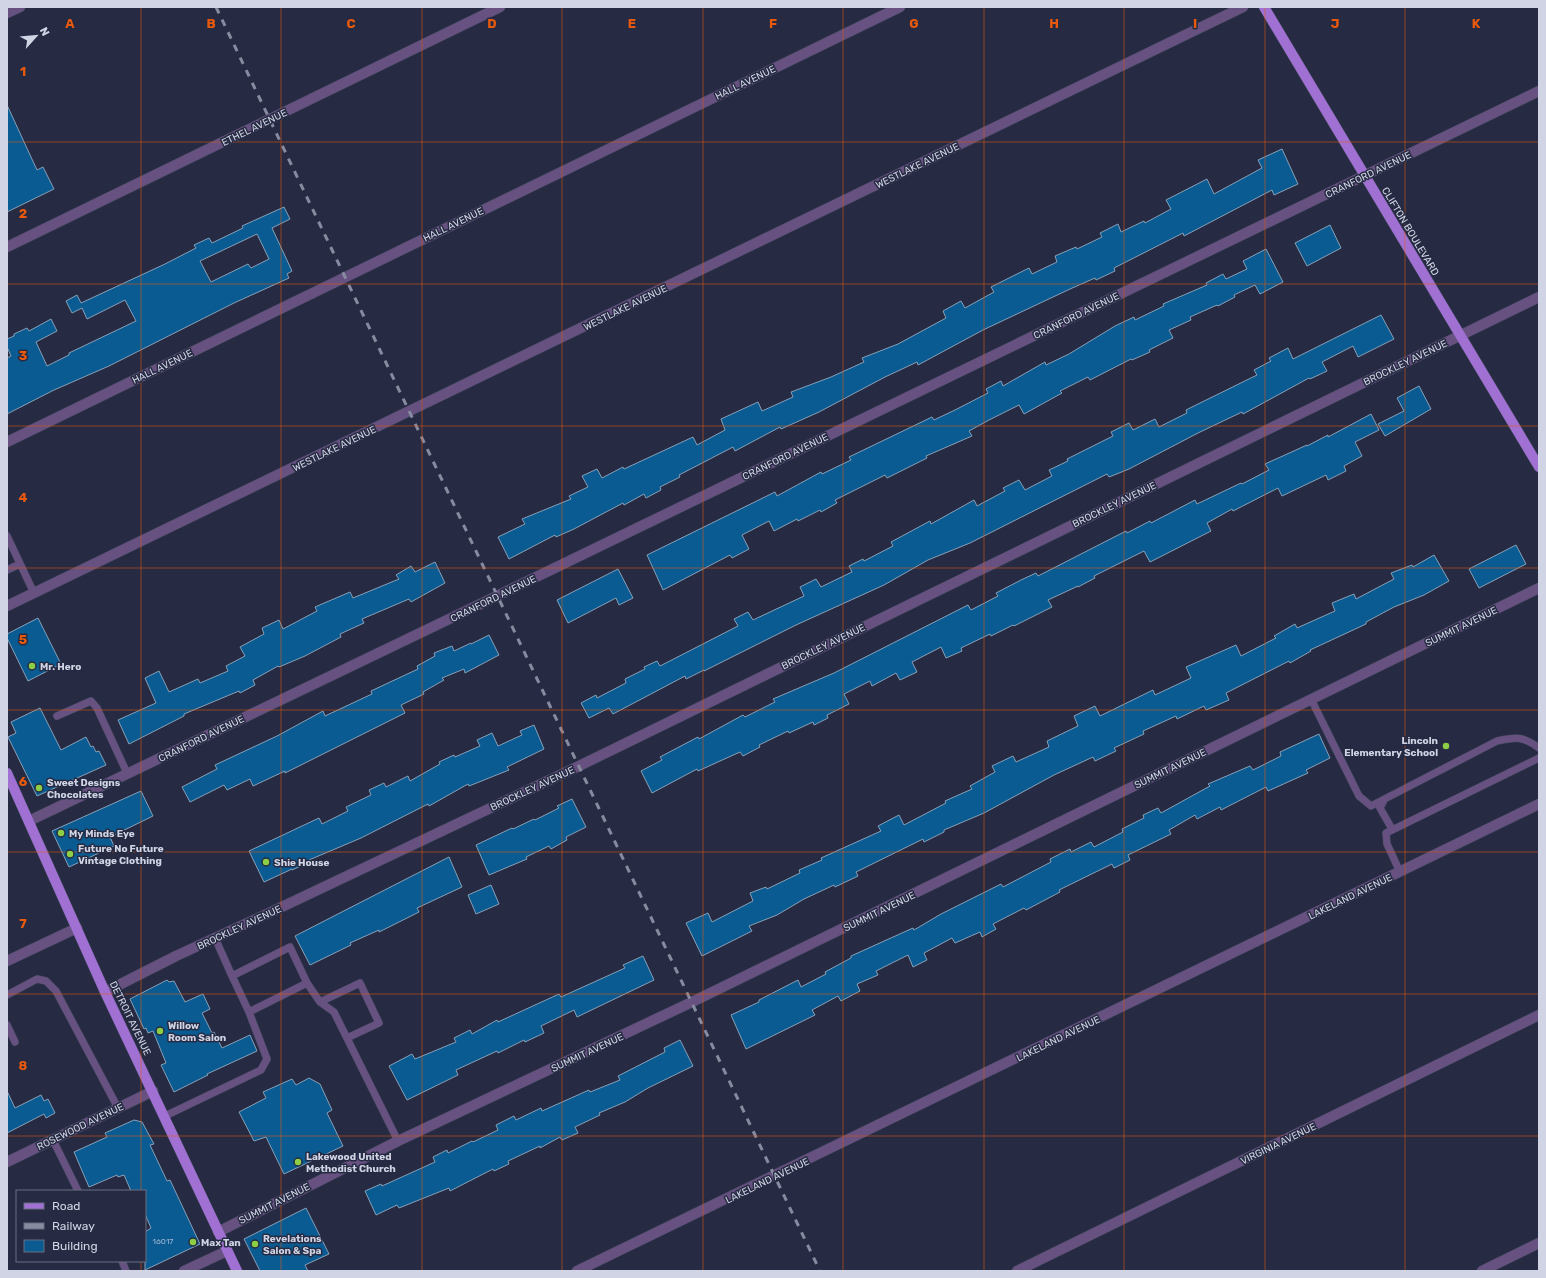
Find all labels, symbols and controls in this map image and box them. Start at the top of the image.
north arrow [16,16,56,56]
text: A [65,16,75,31]
text: B [206,16,216,31]
text: C [346,16,356,31]
text: D [487,16,497,31]
text: E [628,16,636,31]
text: F [769,16,777,31]
text: G [909,16,919,31]
text: H [1049,16,1059,31]
text: I [1193,16,1197,31]
text: J [1331,16,1339,31]
text: K [1472,16,1481,31]
text: N [37,25,52,38]
street label: HALL AVENUE [713,63,778,103]
text: 1 [20,64,26,79]
street label: ETHEL AVENUE [220,107,289,149]
street label: WESTLAKE AVENUE [874,140,961,191]
street label: CRANFORD AVENUE [1324,149,1413,201]
street label: CLIFTON BOULEVARD [1379,185,1441,278]
street label: HALL AVENUE [421,205,486,245]
text: 2 [19,206,27,221]
street label: WESTLAKE AVENUE [582,282,669,333]
street label: CRANFORD AVENUE [1032,290,1121,342]
street label: BROCKLEY AVENUE [1362,337,1449,388]
street label: HALL AVENUE [130,347,195,387]
text: 3 [19,348,28,363]
street label: WESTLAKE AVENUE [291,423,378,474]
street label: CRANFORD AVENUE [741,431,830,483]
street label: BROCKLEY AVENUE [1071,479,1158,530]
text: 4 [19,490,28,505]
street label: CRANFORD AVENUE [449,573,538,625]
street label: SUMMIT AVENUE [1424,604,1499,649]
street label: BROCKLEY AVENUE [780,621,867,672]
text: 5 [19,632,27,647]
marker: Mr. Hero [27,661,37,671]
place label: Mr. Hero [40,661,81,673]
street label: CRANFORD AVENUE [157,713,246,765]
place label: Lincoln Elementary School [1344,735,1438,759]
marker: Lincoln Elementary School [1441,741,1451,751]
street label: SUMMIT AVENUE [1133,746,1208,791]
street label: BROCKLEY AVENUE [488,764,576,814]
text: 6 [19,774,28,789]
place label: Sweet Designs Chocolates [47,777,121,801]
marker: Sweet Designs Chocolates [34,783,44,793]
marker: My Minds Eye [56,828,66,838]
place label: My Minds Eye [69,828,135,840]
place label: Future No Future Vintage Clothing [78,843,164,867]
marker: Future No Future Vintage Clothing [65,849,75,859]
marker: Shie House [261,857,271,867]
place label: Shie House [274,857,330,869]
street label: LAKELAND AVENUE [1307,871,1394,922]
street label: SUMMIT AVENUE [842,889,917,934]
street label: BROCKLEY AVENUE [195,903,283,953]
text: 7 [19,916,27,931]
street label: DETROIT AVENUE [107,979,153,1058]
street label: LAKELAND AVENUE [1015,1013,1102,1064]
place label: Willow Room Salon [168,1020,226,1044]
marker: Willow Room Salon [155,1026,165,1036]
street label: SUMMIT AVENUE [549,1031,625,1075]
text: 8 [19,1058,28,1073]
street label: ROSEWOOD AVENUE [35,1101,126,1153]
street label: VIRGINIA AVENUE [1239,1120,1318,1167]
place label: Lakewood United Methodist Church [306,1151,396,1175]
street label: LAKELAND AVENUE [724,1155,811,1206]
marker: Lakewood United Methodist Church [293,1157,303,1167]
street label: SUMMIT AVENUE [237,1181,312,1227]
legend [16,1190,146,1262]
text: Road [52,1199,80,1213]
text: Railway [52,1219,95,1233]
place label: Revelations Salon & Spa [263,1233,322,1257]
house number: 16017 [153,1237,173,1246]
marker: Max Tan [188,1237,198,1247]
place label: Max Tan [201,1237,241,1249]
text: Building [52,1239,98,1253]
marker: Revelations Salon & Spa [250,1239,260,1249]

